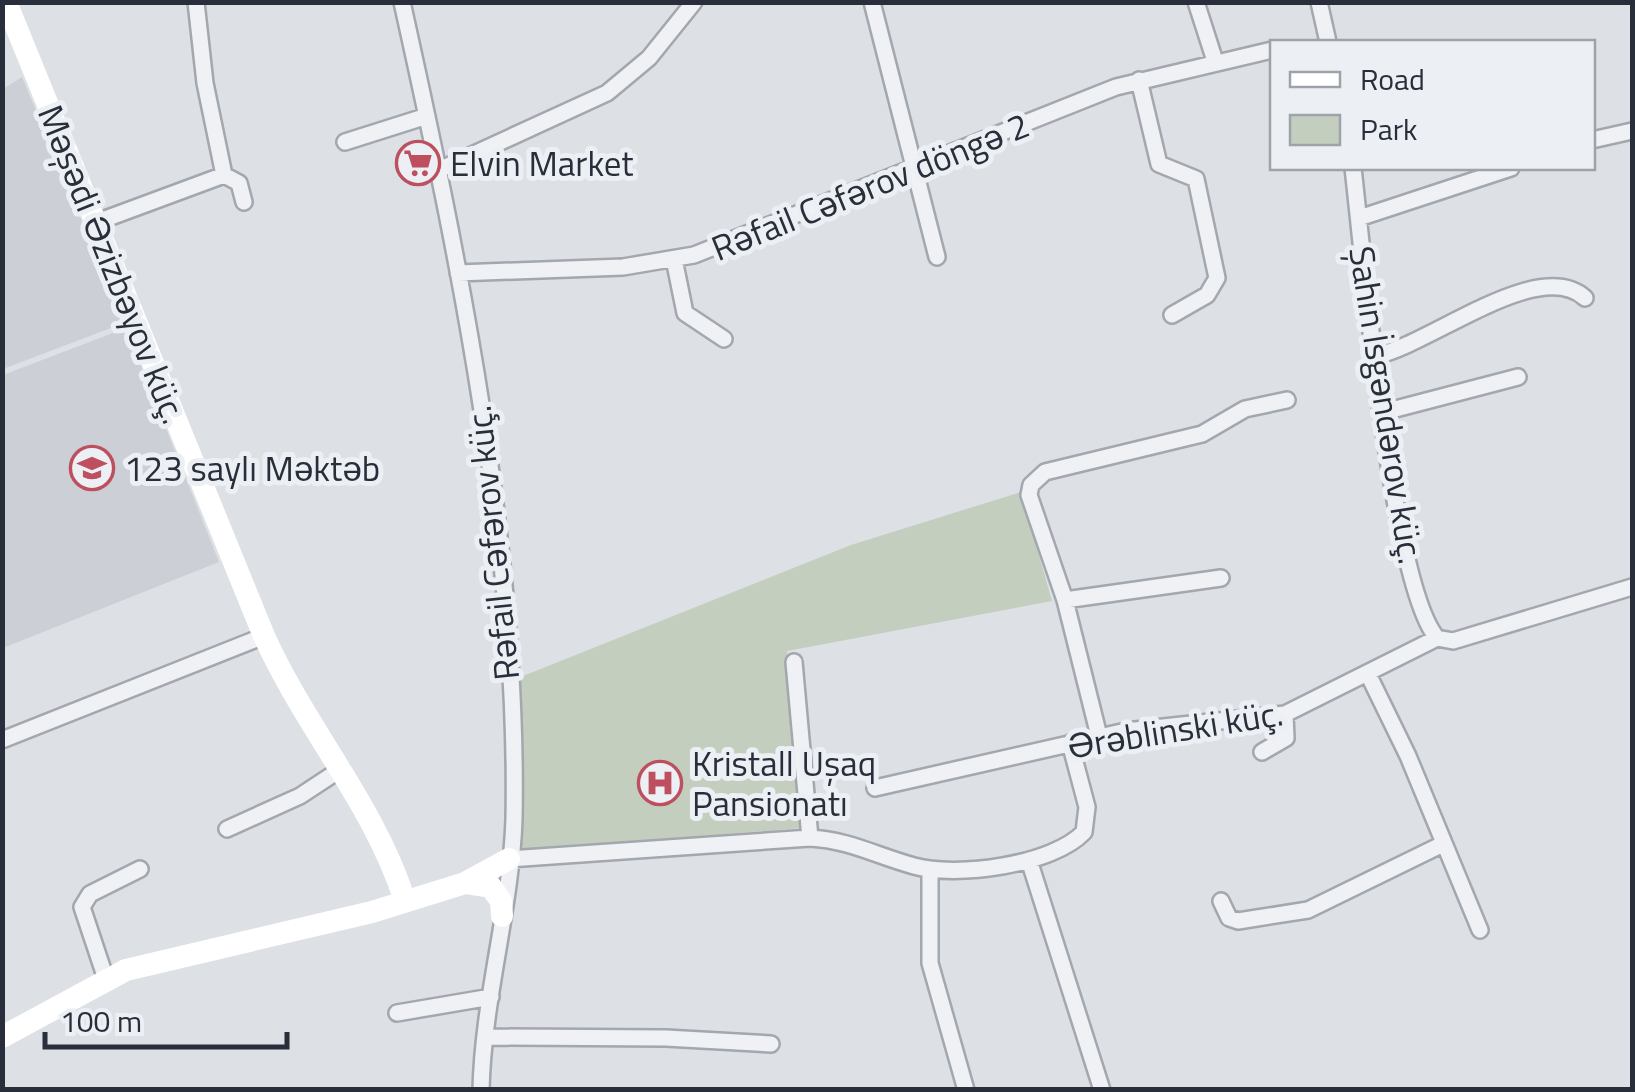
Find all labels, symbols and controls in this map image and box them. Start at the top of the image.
legend [1270,40,1595,170]
text: Road [1360,56,1425,102]
street label: Məşədi Əzizbəyov küç. [24,96,202,432]
street label: Rəfail Cəfərov döngə 2 [703,98,1037,274]
text: Park [1360,106,1417,152]
place label: Elvin Market [450,136,634,190]
supermarket icon: Elvin Market [395,140,441,186]
street label: Şahin İsgəndərov küç. [1335,242,1439,568]
street label: Rəfail Cəfərov küç. [451,403,533,683]
place label: 123 saylı Məktəb [124,441,380,495]
school or university icon: 123 saylı Məktəb [69,445,115,491]
street label: Ərəblinski küç. [1063,685,1287,773]
place label: Kristall Uşaq Pansionatı [692,736,876,830]
hospital icon: Kristall Uşaq Pansionatı [637,760,683,806]
scale bar [45,987,288,1049]
text: 100 m [60,998,142,1044]

